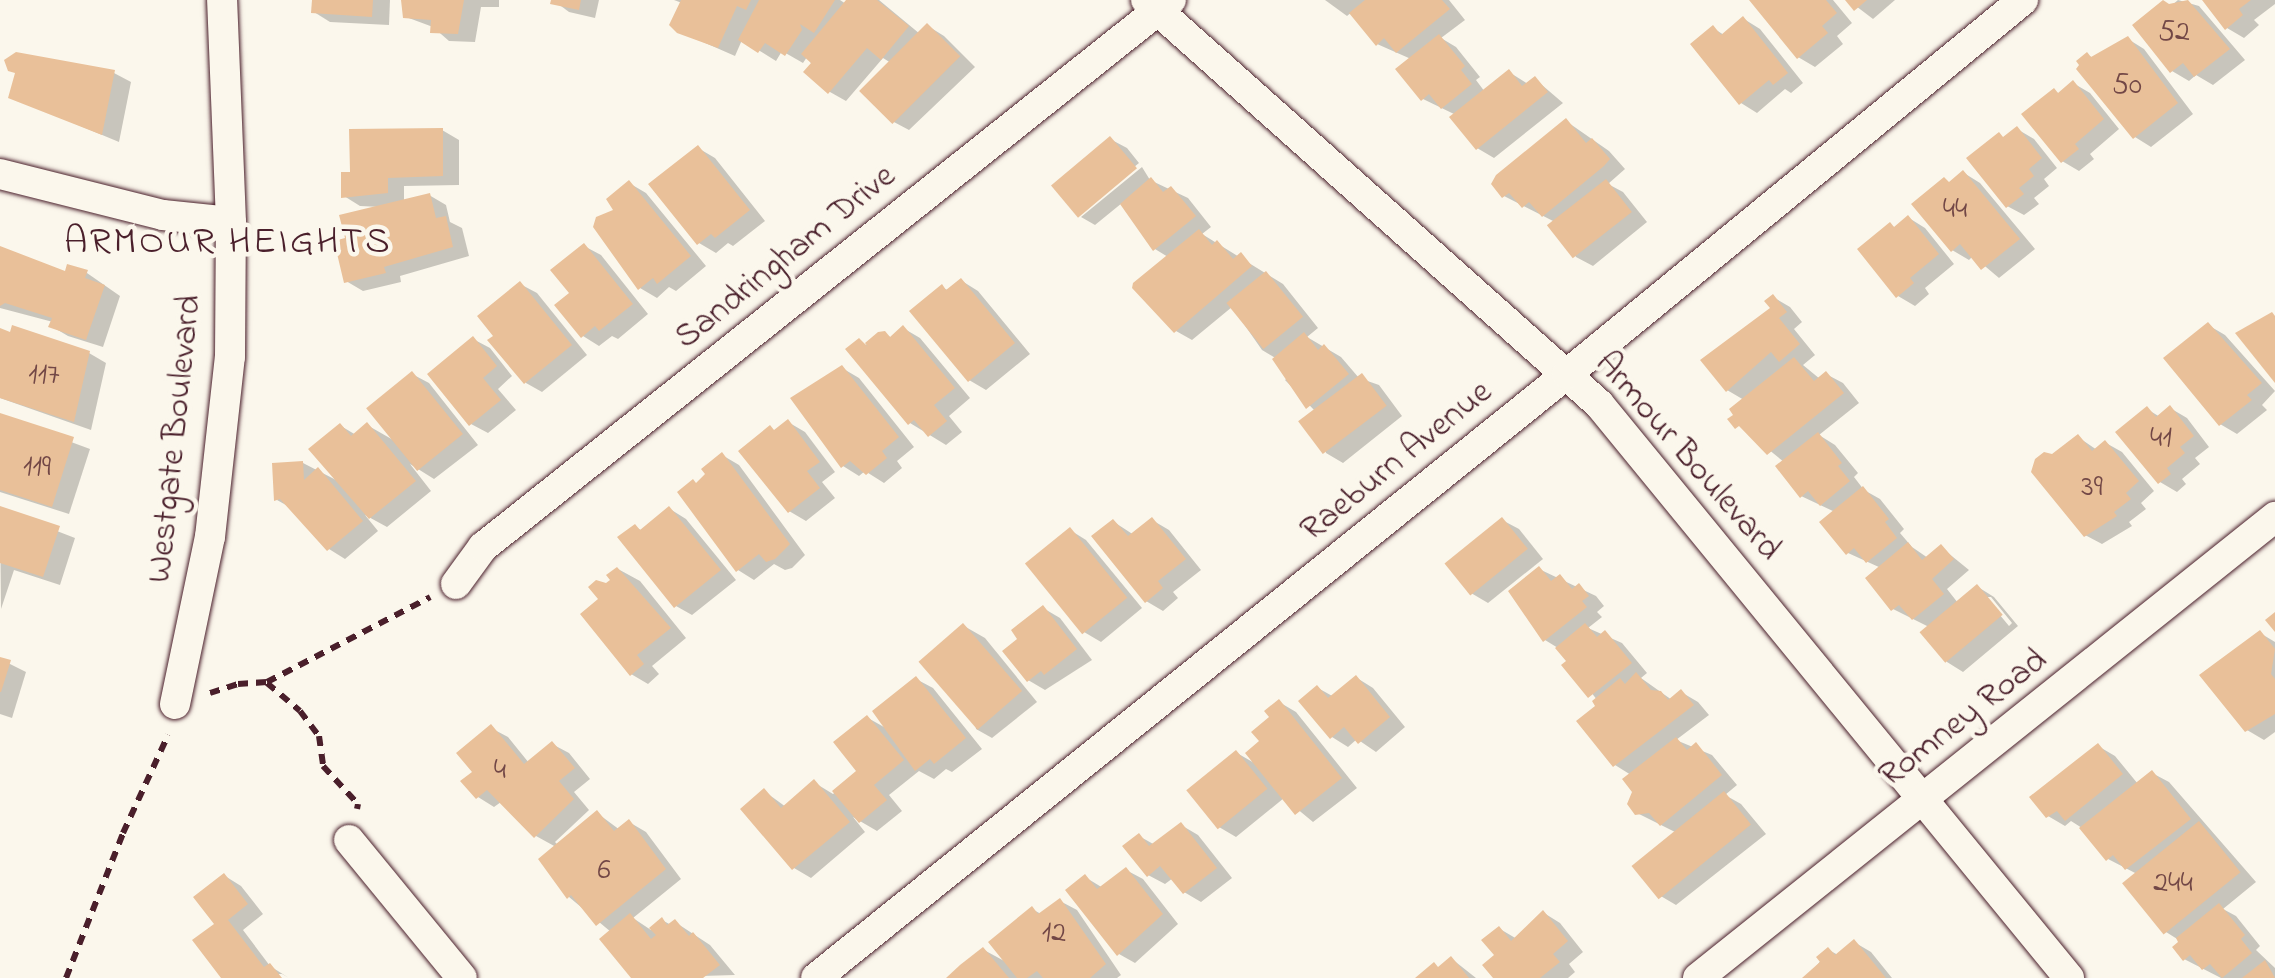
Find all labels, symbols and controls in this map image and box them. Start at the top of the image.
house number: 52 [2158,15,2190,51]
house number: 50 [2112,68,2142,104]
street label: Sandringham Drive [667,156,905,360]
house number: 44 [1943,192,1967,228]
district label: ARMOUR HEIGHTS [64,221,392,267]
street label: Westgate Boulevard [140,293,212,585]
street label: Armour Boulevard [1585,344,1789,570]
house number: 117 [28,358,60,394]
street label: Raeburn Avenue [1293,372,1501,552]
house number: 41 [2150,421,2172,457]
house number: 119 [23,450,51,486]
house number: 39 [2081,470,2103,506]
street label: Romney Road [1871,640,2057,798]
house number: 4 [494,753,506,789]
house number: 6 [597,853,611,889]
house number: 244 [2153,866,2193,902]
house number: 12 [1042,916,1066,952]

